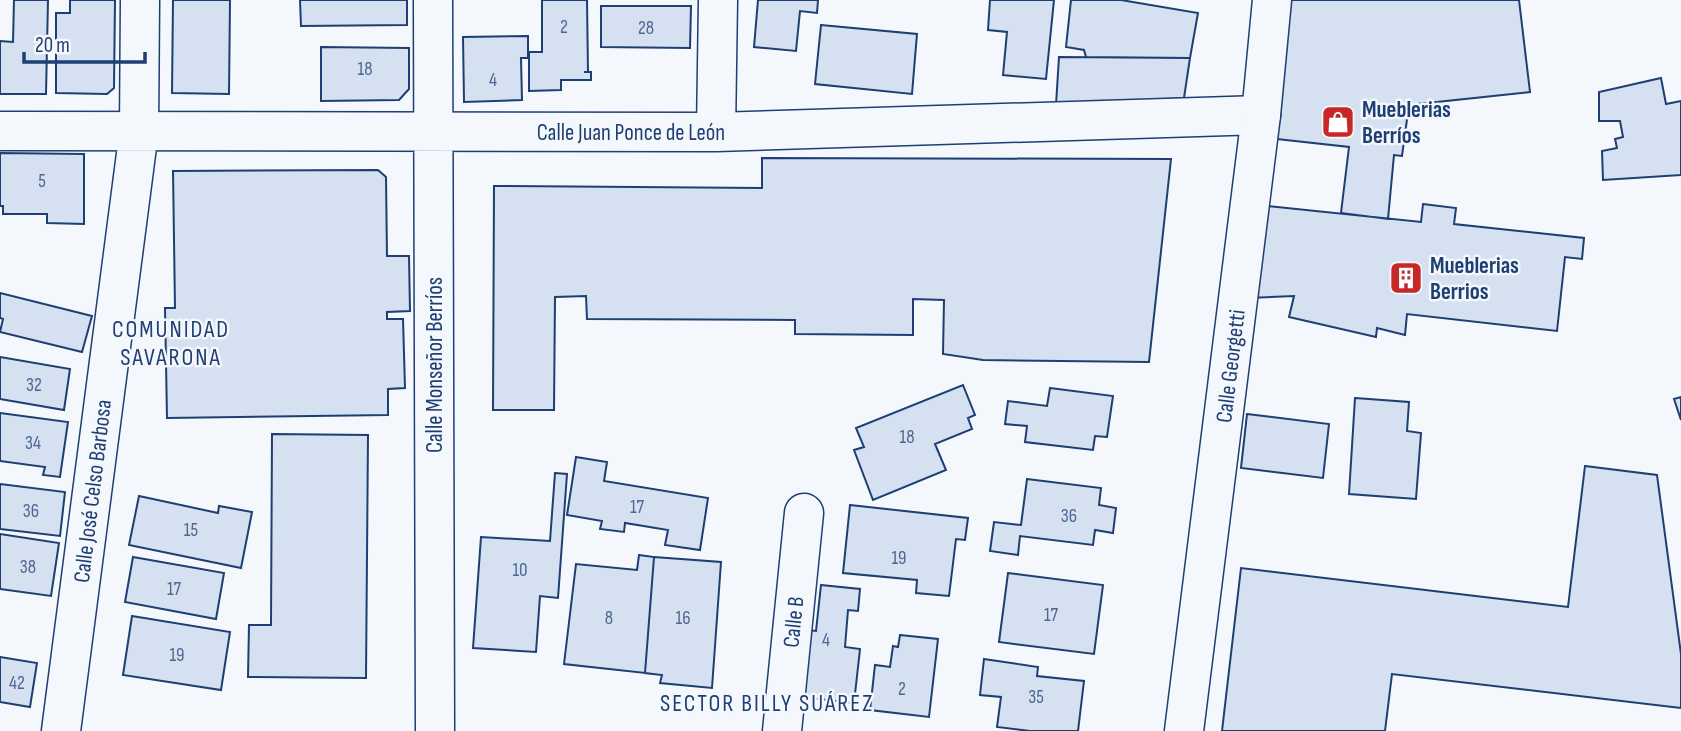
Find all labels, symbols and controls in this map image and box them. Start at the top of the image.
house number: 2 [560,16,568,39]
house number: 28 [638,17,654,40]
scale bar [24,21,145,65]
text: 20 m [35,33,70,58]
house number: 18 [358,58,372,81]
house number: 4 [489,69,497,92]
place label: Mueblerias Berríos [1362,96,1451,150]
shop icon: Mueblerias Berríos [1319,103,1357,141]
street label: Calle Juan Ponce de León [537,119,725,147]
house number: 5 [38,170,46,193]
place label: Mueblerias Berrios [1430,252,1519,306]
building icon: Mueblerias Berrios [1387,259,1425,297]
street label: Calle Monseñor Berríos [421,277,449,453]
street label: Calle Georgetti [1210,308,1252,424]
district label: COMUNIDAD SAVARONA [112,315,230,372]
house number: 32 [26,374,42,397]
street label: Calle José Celso Barbosa [68,398,118,584]
house number: 18 [900,426,914,449]
house number: 34 [25,432,41,455]
house number: 17 [630,496,645,519]
house number: 36 [23,500,39,523]
house number: 36 [1061,505,1077,528]
house number: 15 [184,519,198,542]
house number: 19 [891,547,907,570]
house number: 38 [20,556,36,579]
house number: 10 [512,559,528,582]
house number: 17 [167,578,182,601]
street label: Calle B [777,595,811,649]
house number: 17 [1044,604,1059,627]
house number: 8 [605,607,613,630]
house number: 16 [676,607,690,630]
house number: 4 [822,629,830,652]
house number: 19 [169,644,185,667]
house number: 42 [9,672,25,695]
house number: 2 [898,678,906,701]
house number: 35 [1028,686,1044,709]
district label: SECTOR BILLY SUÁREZ [660,689,874,718]

